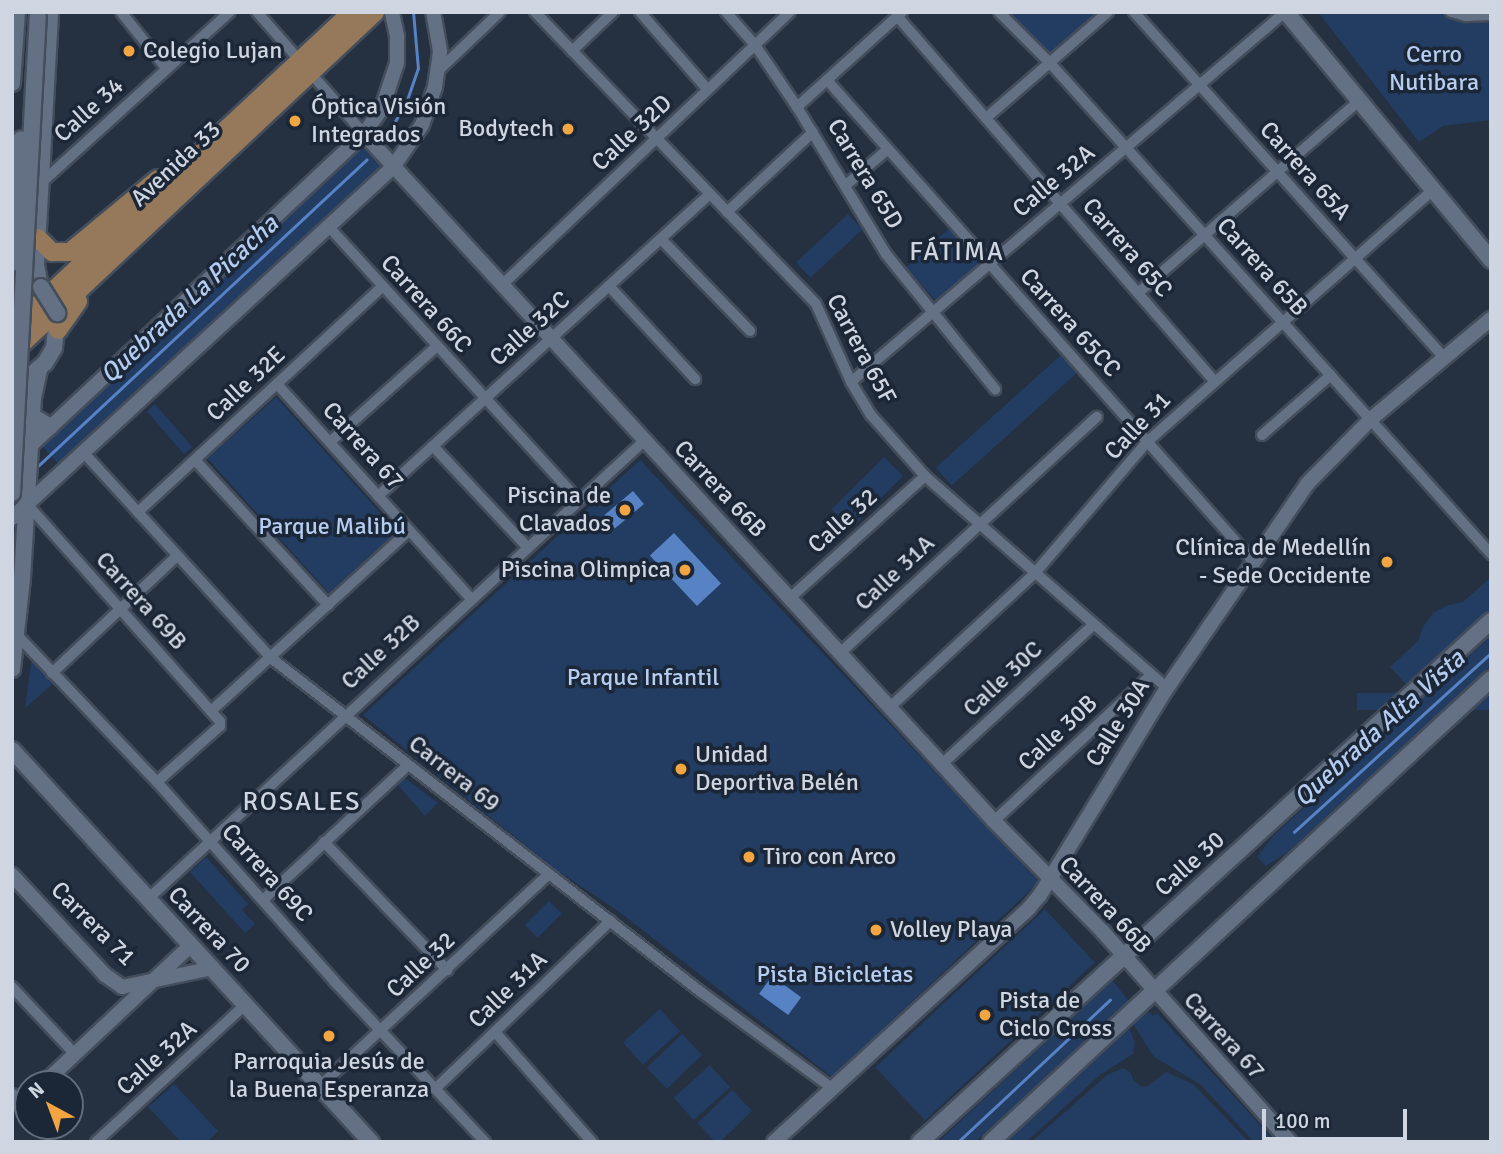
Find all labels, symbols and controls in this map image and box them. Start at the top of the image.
place label: Colegio Lujan [143,37,282,65]
park label: Cerro Nutibara [1389,41,1479,97]
marker: Colegio Lujan [121,43,137,59]
street label: Calle 34 [48,71,130,149]
street label: Calle 32D [586,89,678,177]
place label: Óptica Visión Integrados [311,93,446,149]
marker: Óptica Visión Integrados [285,111,305,131]
street label: Carrera 65D [821,114,909,234]
street label: Avenida 33 [125,115,227,213]
place label: Bodytech [458,115,554,143]
street label: Carrera 65A [1253,116,1357,226]
marker: Bodytech [560,121,576,137]
street label: Calle 32A [1007,138,1101,224]
street label: Carrera 65C [1076,192,1178,304]
water label: Quebrada La Picacha [95,210,285,390]
street label: Carrera 65B [1210,212,1314,322]
district label: FÁTIMA [910,237,1004,269]
street label: Carrera 66C [374,249,478,359]
street label: Carrera 65CC [1014,263,1126,383]
street label: Calle 32C [484,286,576,372]
street label: Carrera 65F [820,289,902,409]
street label: Calle 32E [201,340,291,428]
street label: Calle 31 [1099,386,1177,466]
street label: Carrera 67 [316,396,410,496]
street label: Carrera 66B [668,434,772,544]
place label: Piscina de Clavados [507,482,611,538]
street label: Calle 32 [802,482,884,560]
marker: Piscina de Clavados [617,502,633,518]
park label: Parque Malibú [258,513,406,541]
street label: Calle 31A [849,529,941,617]
place label: Clínica de Medellín - Sede Occidente [1175,534,1371,590]
street label: Carrera 69B [89,546,193,656]
marker: Clínica de Medellín - Sede Occidente [1377,552,1397,572]
place label: Piscina Olimpica [501,556,671,584]
marker: Piscina Olimpica [677,562,693,578]
street label: Calle 32B [335,608,427,696]
street label: Calle 30C [957,635,1049,723]
water label: Quebrada Alta Vista [1288,644,1472,814]
park label: Parque Infantil [567,664,719,692]
street label: Calle 30A [1080,674,1156,772]
street label: Calle 30B [1012,689,1104,777]
street label: Carrera 69 [403,729,505,819]
place label: Unidad Deportiva Belén [695,741,859,797]
marker: Unidad Deportiva Belén [673,761,689,777]
district label: ROSALES [243,787,361,819]
street label: Carrera 69C [215,818,319,928]
street label: Calle 30 [1149,825,1231,903]
place label: Tiro con Arco [763,843,896,871]
marker: Tiro con Arco [741,849,757,865]
street label: Carrera 66B [1053,850,1157,960]
street label: Carrera 71 [45,876,141,972]
street label: Carrera 70 [162,881,256,979]
place label: Volley Playa [890,916,1013,944]
marker: Volley Playa [868,922,884,938]
street label: Calle 32 [381,926,461,1004]
street label: Calle 31A [463,946,553,1034]
park label: Pista Bicicletas [757,961,913,989]
street label: Carrera 67 [1177,986,1271,1086]
place label: Pista de Ciclo Cross [999,987,1112,1043]
marker: Pista de Ciclo Cross [977,1007,993,1023]
street label: Calle 32A [111,1015,203,1101]
marker: Parroquia Jesús de la Buena Esperanza [321,1028,337,1044]
place label: Parroquia Jesús de la Buena Esperanza [229,1048,429,1104]
north arrow [14,1070,84,1140]
text: N [24,1077,49,1104]
scale bar [1265,1094,1410,1138]
text: 100 m [1275,1108,1330,1134]

